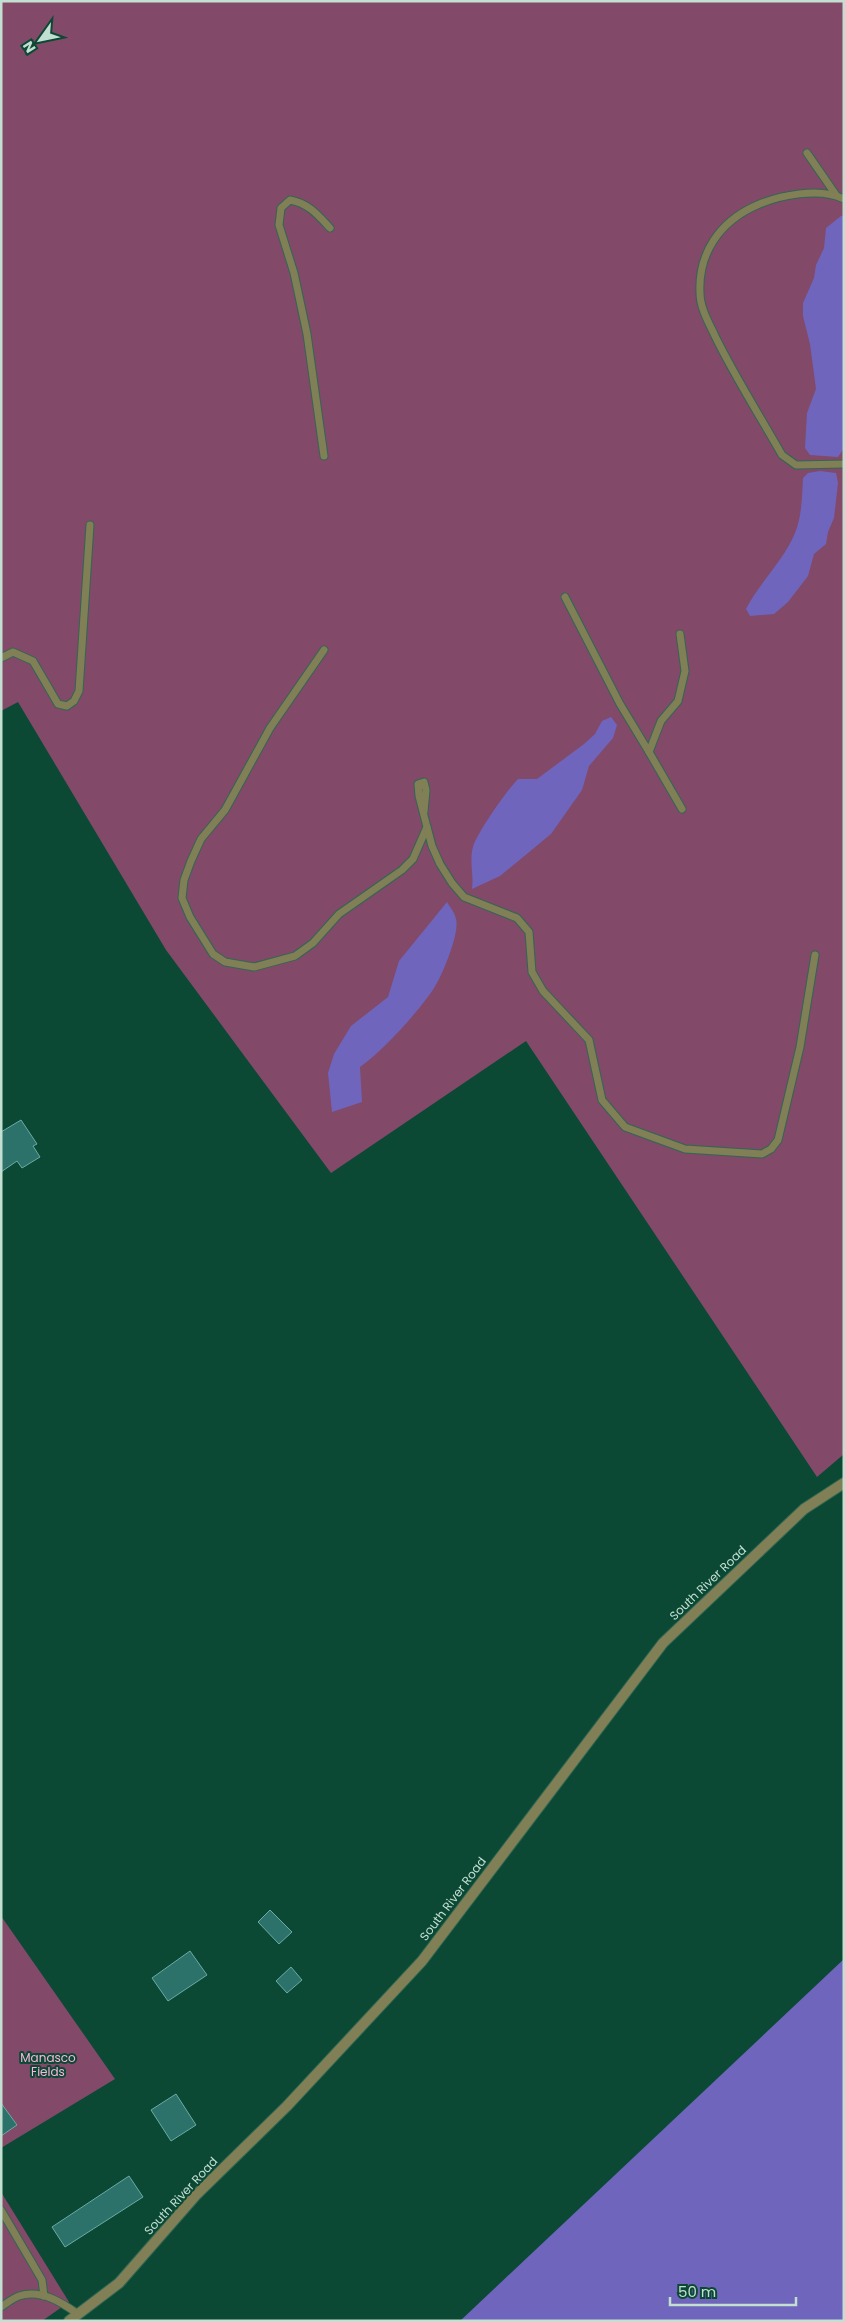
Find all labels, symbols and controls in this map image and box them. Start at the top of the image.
north arrow [15,15,65,65]
text: N [18,37,40,57]
street label: South River Road [665,1541,750,1624]
street label: South River Road [415,1853,490,1944]
park label: Manasco Fields [20,2049,76,2080]
street label: South River Road [140,2153,221,2238]
scale bar [670,2274,796,2306]
text: 50 m [678,2281,716,2302]

